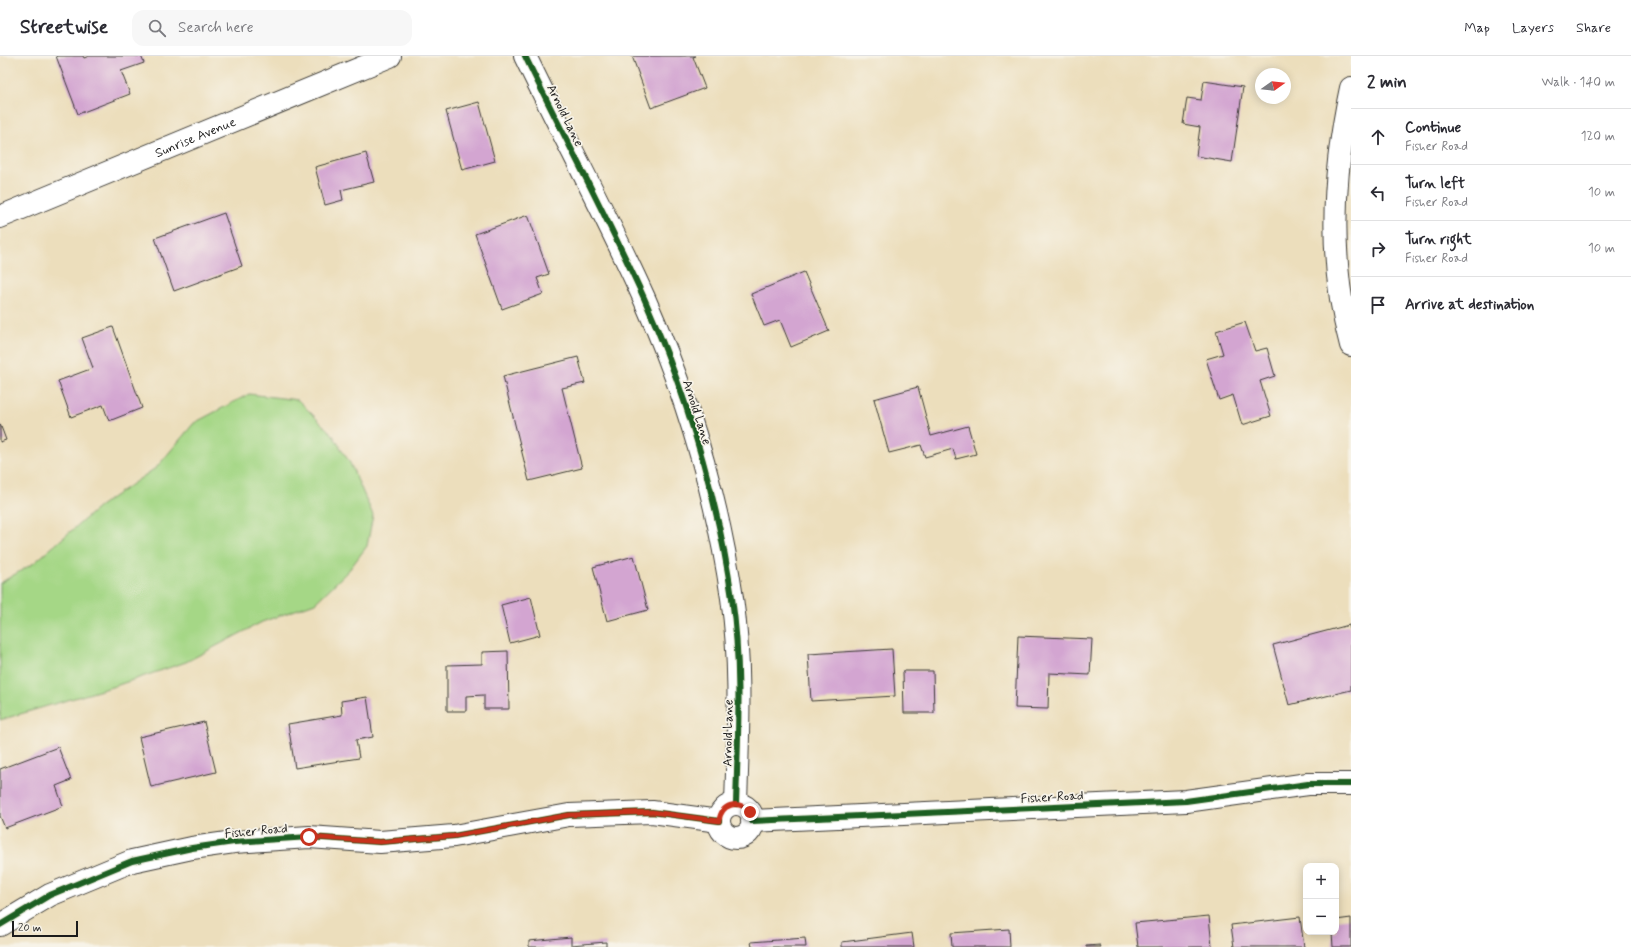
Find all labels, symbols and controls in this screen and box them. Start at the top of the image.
search box [132,10,412,46]
text: Streetwise [20,15,108,40]
icon: search [146,17,168,39]
text: Search here [178,18,254,38]
text: Map [1464,19,1490,37]
text: Layers [1512,19,1554,37]
text: Share [1576,19,1611,37]
north arrow [1255,68,1291,104]
text: 2 min [1367,71,1407,93]
text: Walk · 140 m [1542,74,1615,91]
street label: Arnold Lane [542,82,587,150]
street label: Sunrise Avenue [153,114,239,162]
text: Continue [1405,118,1461,138]
icon: ahead [1367,126,1389,148]
text: 120 m [1581,128,1615,145]
text: Fisher Road [1405,138,1468,155]
text: Turn left [1405,174,1465,194]
icon: left [1367,182,1389,204]
text: 10 m [1588,184,1615,201]
text: Fisher Road [1405,194,1468,211]
text: Turn right [1405,230,1472,250]
icon: right [1367,238,1389,260]
text: 10 m [1588,240,1615,257]
text: Fisher Road [1405,250,1468,267]
icon: arrive [1367,294,1389,316]
text: Arrive at destination [1405,295,1534,315]
street label: Arnold Lane [678,378,715,447]
street label: Arnold Lane [719,699,738,767]
street label: Fisher Road [1020,787,1084,808]
route end [741,803,759,821]
street label: Fisher Road [224,820,288,843]
route start [300,828,318,846]
map controls [1303,863,1339,935]
button: + [1303,863,1339,899]
button: − [1303,899,1339,935]
scale bar [12,919,78,938]
text: 20 m [18,921,41,935]

